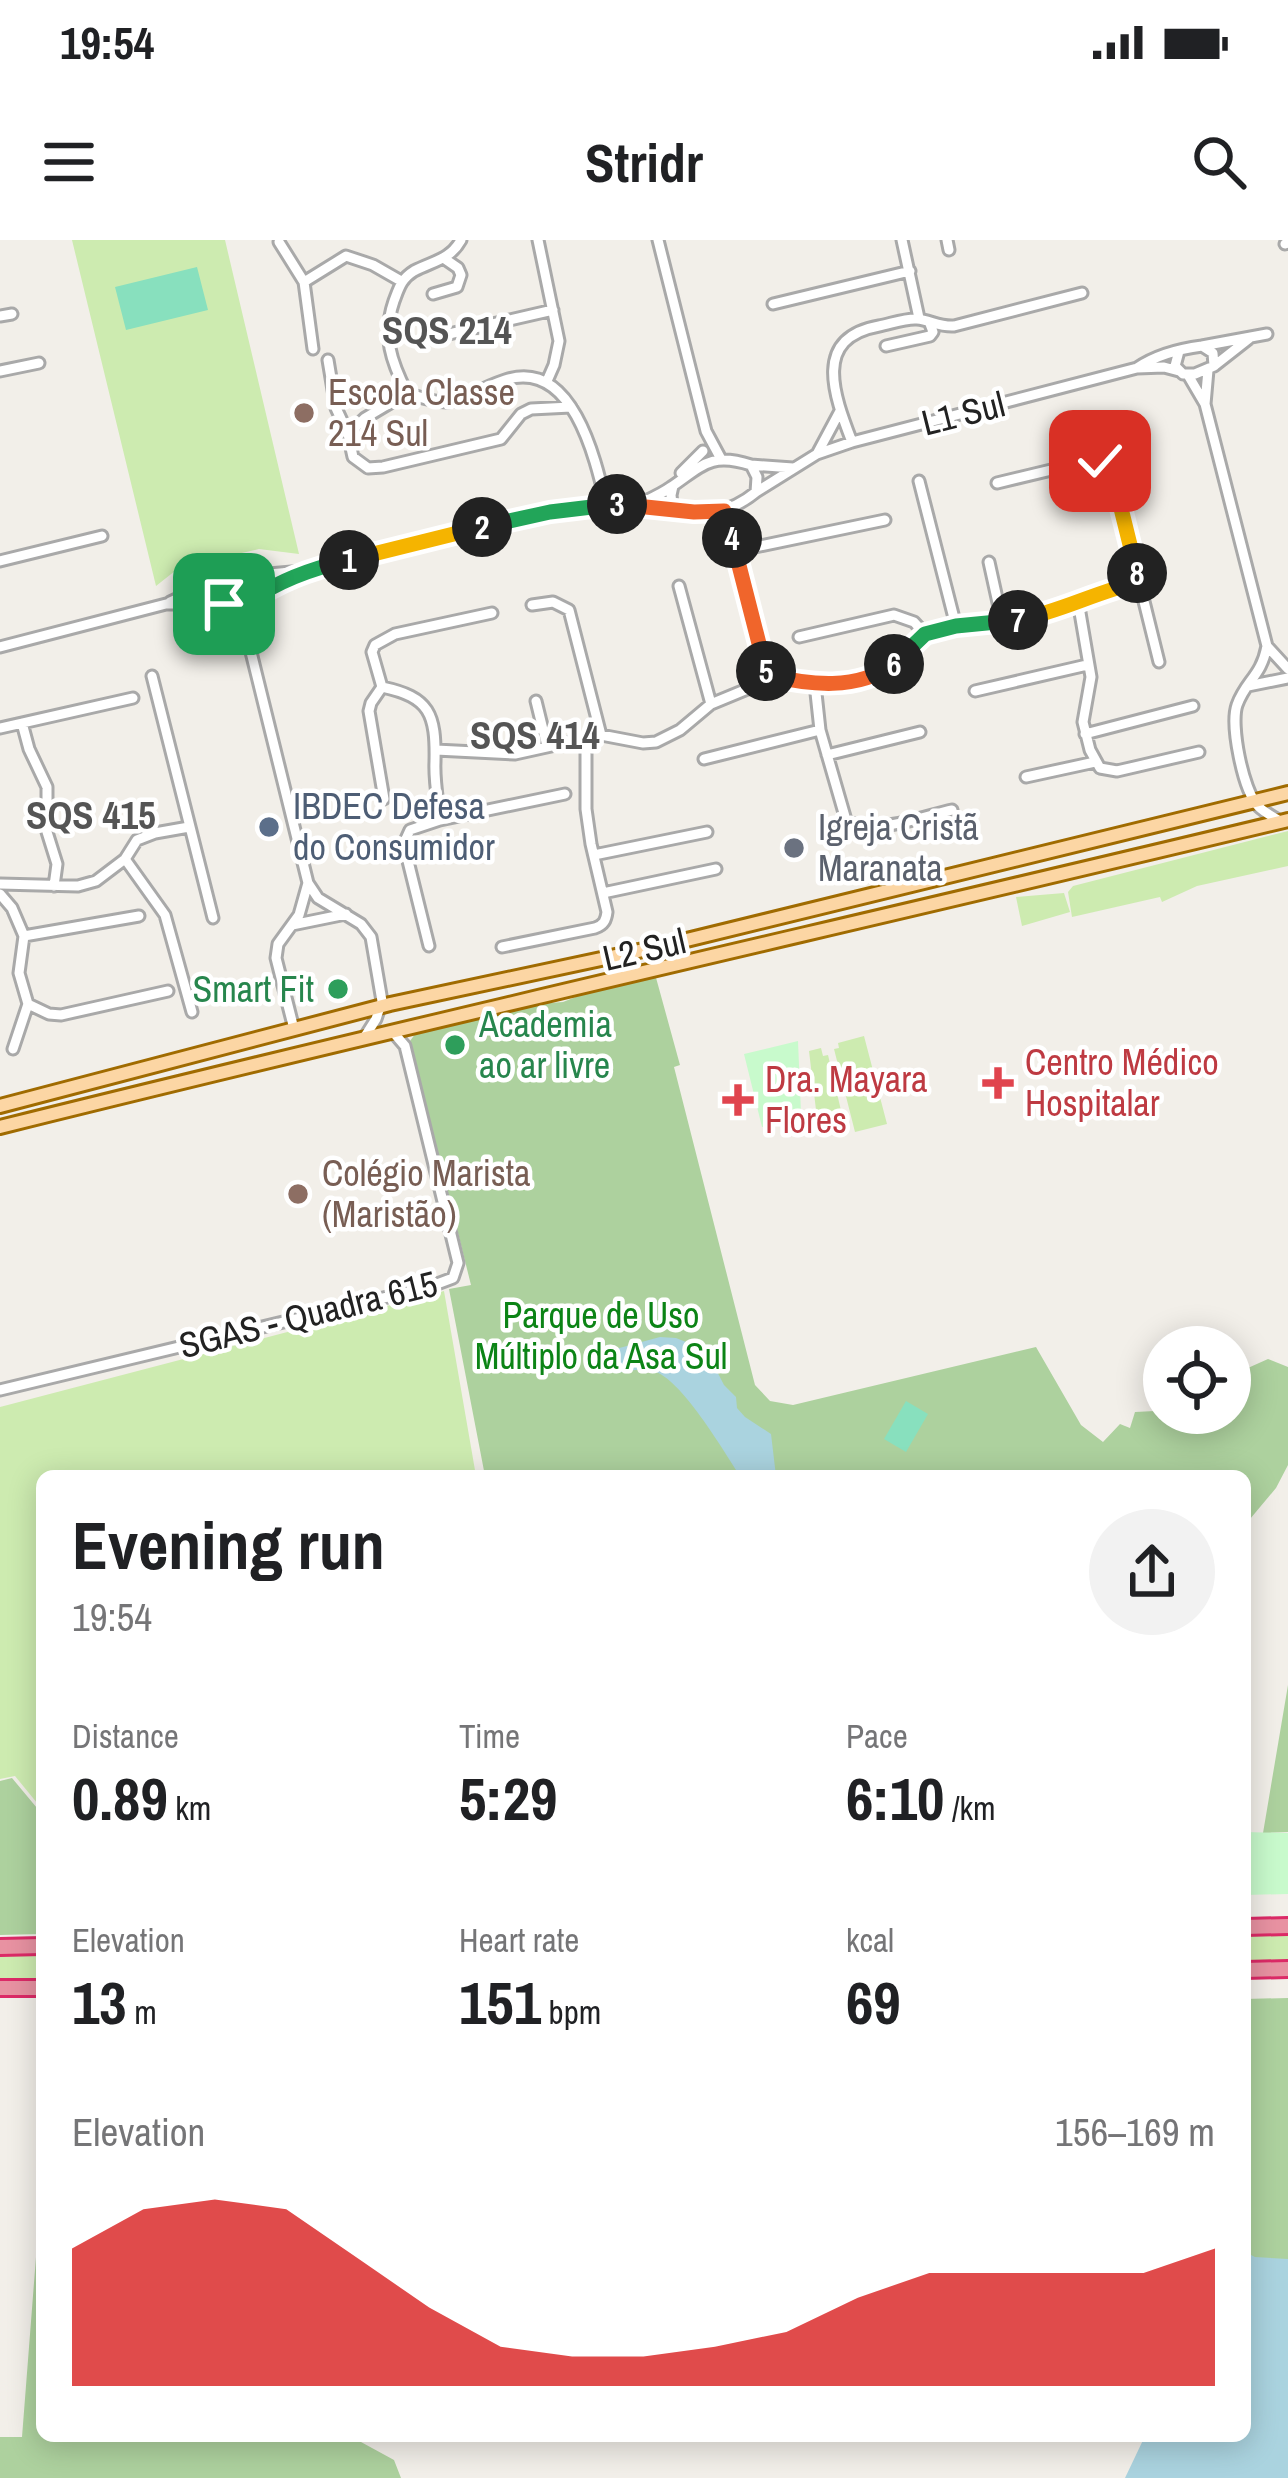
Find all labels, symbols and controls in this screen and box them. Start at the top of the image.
text: 19:54 [60,12,154,73]
text: Stridr [585,126,703,199]
icon: menu [36,129,102,195]
icon: search [1186,129,1252,195]
district label: SQS 214 [382,304,512,356]
place label: Escola Classe 214 Sul [328,368,515,457]
street label: L1 Sul [917,380,1009,446]
marker: Escola Classe 214 Sul [291,400,317,426]
pin [1049,410,1151,512]
icon: check [1067,428,1133,494]
pin: 3 [587,474,647,534]
text: 3 [609,482,625,526]
pin: 2 [452,497,512,557]
text: 2 [474,505,490,549]
pin: 4 [702,508,762,568]
text: 4 [724,516,740,560]
pin: 1 [319,530,379,590]
text: 1 [341,538,357,582]
pin: 8 [1107,543,1167,603]
text: 8 [1129,551,1145,595]
pin [173,553,275,655]
icon: arrive [191,571,257,637]
pin: 7 [988,590,1048,650]
text: 7 [1010,598,1026,642]
pin: 6 [864,634,924,694]
pin: 5 [736,641,796,701]
text: 6 [886,642,902,686]
text: 5 [758,649,774,693]
district label: SQS 414 [470,709,600,761]
place label: IBDEC Defesa do Consumidor [293,782,495,871]
district label: SQS 415 [26,789,156,841]
place label: Igreja Cristã Maranata [818,803,979,892]
marker: IBDEC Defesa do Consumidor [256,814,282,840]
marker: Igreja Cristã Maranata [781,835,807,861]
street label: L2 Sul [598,916,690,982]
place label: Smart Fit [193,965,314,1013]
marker: Smart Fit [325,976,351,1002]
place label: Academia ao ar livre [478,1000,612,1089]
marker: Academia ao ar livre [442,1032,468,1058]
place label: Centro Médico Hospitalar [1025,1038,1219,1127]
place label: Dra. Mayara Flores [765,1055,927,1144]
marker: Centro Médico Hospitalar [982,1067,1014,1099]
marker: Dra. Mayara Flores [722,1084,754,1116]
place label: Colégio Marista (Maristão) [322,1149,530,1238]
marker: Colégio Marista (Maristão) [285,1181,311,1207]
street label: SGAS - Quadra 615 [174,1259,442,1369]
park label: Parque de Uso Múltiplo da Asa Sul [475,1291,727,1380]
map controls [1143,1326,1251,1434]
button: locate [1143,1326,1251,1434]
text: Evening run [72,1501,385,1590]
button: share [1089,1509,1215,1635]
text: 19:54 [72,1591,152,1643]
text: Distance [72,1714,179,1758]
text: Time [459,1714,520,1758]
text: Pace [846,1714,908,1758]
text: 0.89 [72,1758,168,1839]
text: 5:29 [459,1758,557,1839]
text: 6:10 [846,1758,944,1839]
text: km [168,1786,211,1830]
text: /km [944,1786,996,1830]
text: Elevation [72,1918,185,1962]
text: Heart rate [459,1918,579,1962]
text: kcal [846,1918,894,1962]
text: 13 [72,1962,127,2043]
text: 151 [459,1962,541,2043]
text: 69 [846,1962,901,2043]
text: m [127,1990,157,2034]
text: bpm [541,1990,601,2034]
text: Elevation [72,2106,205,2158]
text: 156–169 m [1055,2106,1215,2158]

